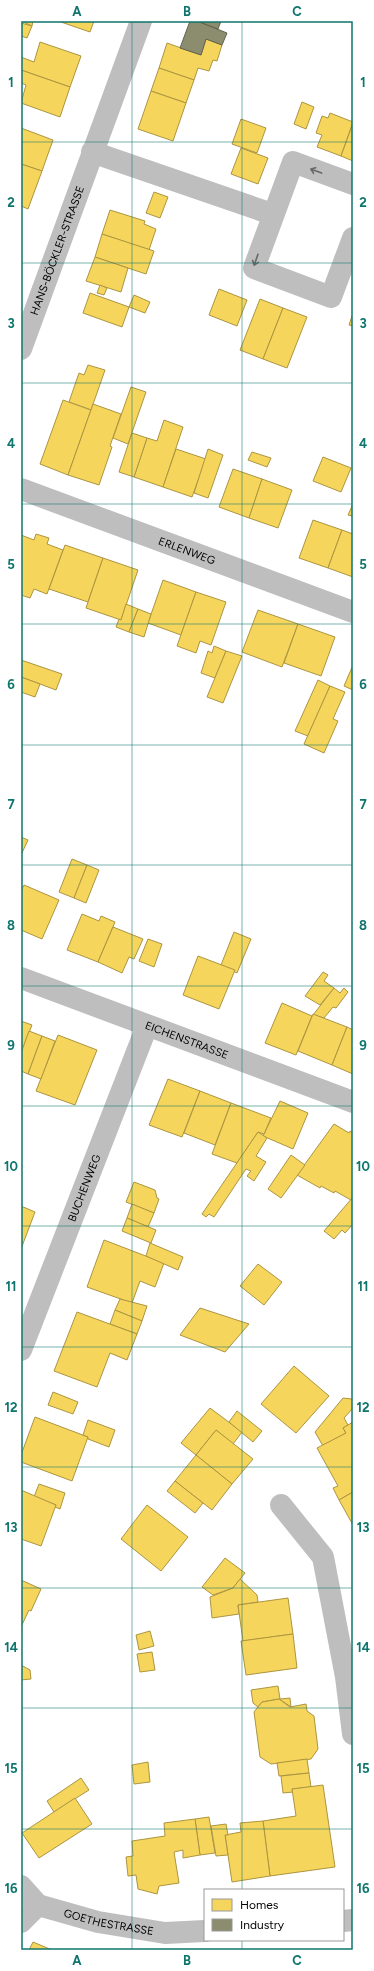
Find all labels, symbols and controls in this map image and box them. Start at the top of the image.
text: A [72,4,82,19]
text: B [183,4,191,19]
text: C [292,4,302,19]
text: 1 [8,75,14,90]
text: 1 [360,75,366,90]
one-way arrow [311,166,323,174]
street label: HANS-BÖCKLER-STRASSE [28,184,87,317]
text: 2 [7,195,15,210]
text: 2 [359,195,367,210]
one-way arrow [252,254,259,267]
text: 3 [7,316,15,331]
text: 3 [359,316,367,331]
text: 4 [7,436,15,451]
text: 4 [359,436,367,451]
street label: ERLENWEG [157,535,217,567]
text: 5 [7,557,15,572]
text: 5 [359,557,367,572]
text: 6 [7,677,15,692]
text: 6 [359,677,367,692]
text: 7 [7,797,15,812]
text: 7 [359,797,367,812]
text: 8 [7,918,15,933]
text: 8 [359,918,367,933]
street label: EICHENSTRASSE [143,1019,230,1062]
text: 9 [7,1038,15,1053]
text: 9 [359,1038,367,1053]
street label: BUCHENWEG [66,1152,103,1224]
text: 10 [4,1159,18,1174]
text: 10 [356,1159,370,1174]
text: 11 [6,1279,16,1294]
text: 11 [358,1279,368,1294]
text: 12 [4,1400,18,1415]
text: 12 [356,1400,370,1415]
text: 13 [5,1520,17,1535]
text: 13 [357,1520,369,1535]
text: 14 [4,1640,18,1655]
text: 14 [356,1640,370,1655]
text: 15 [4,1761,18,1776]
text: 15 [356,1761,370,1776]
text: 16 [4,1881,18,1896]
text: 16 [356,1881,370,1896]
legend [204,1889,344,1941]
text: Homes [240,1898,279,1912]
street label: GOETHESTRASSE [62,1907,155,1938]
text: Industry [240,1918,285,1932]
text: A [72,1953,82,1968]
text: B [183,1953,191,1968]
text: C [292,1953,302,1968]

